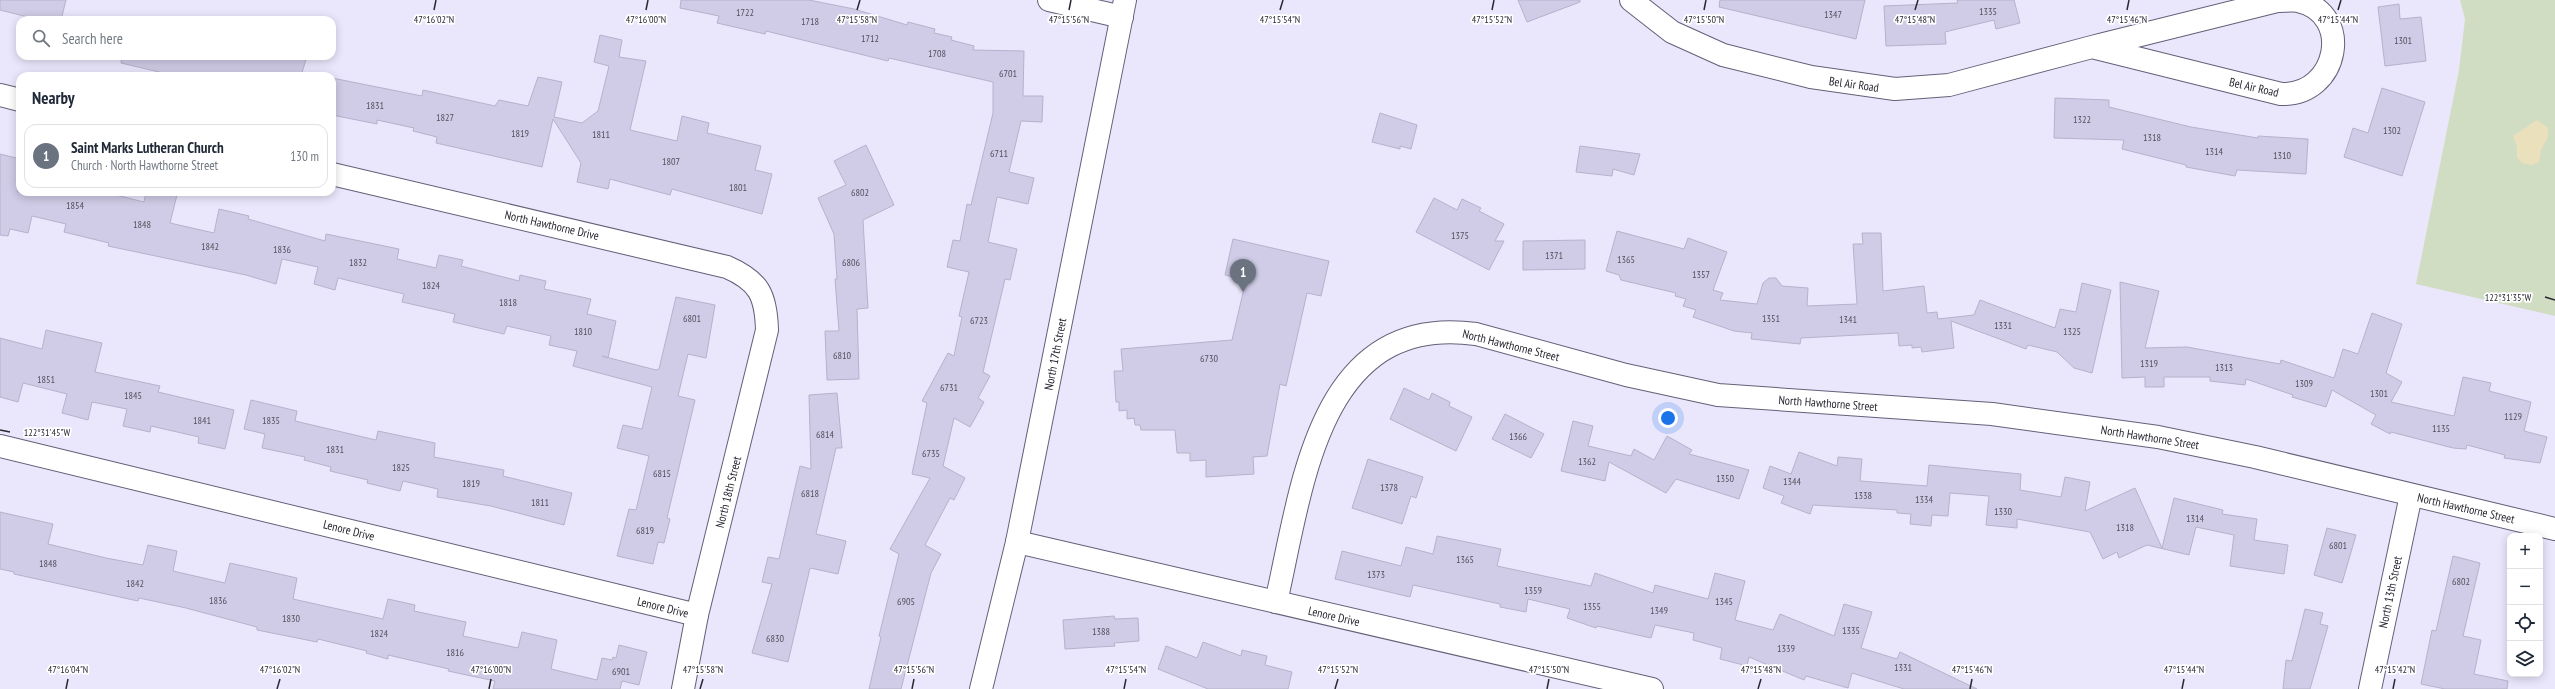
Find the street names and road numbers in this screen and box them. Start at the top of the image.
street label: Bel Air Road [1828,73,1880,95]
street label: Bel Air Road [2228,74,2280,100]
street label: North Hawthorne Drive [503,207,601,243]
street label: North 17th Street [1041,316,1069,391]
street label: North Hawthorne Street [1461,326,1562,364]
street label: North Hawthorne Street [1778,392,1879,414]
street label: North Hawthorne Street [2100,422,2201,452]
street label: North 18th Street [712,454,744,529]
street label: North Hawthorne Street [2416,490,2517,527]
street label: Lenore Drive [322,516,376,544]
street label: North 13th Street [2375,554,2405,629]
street label: Lenore Drive [636,593,690,621]
street label: Lenore Drive [1307,603,1361,629]

